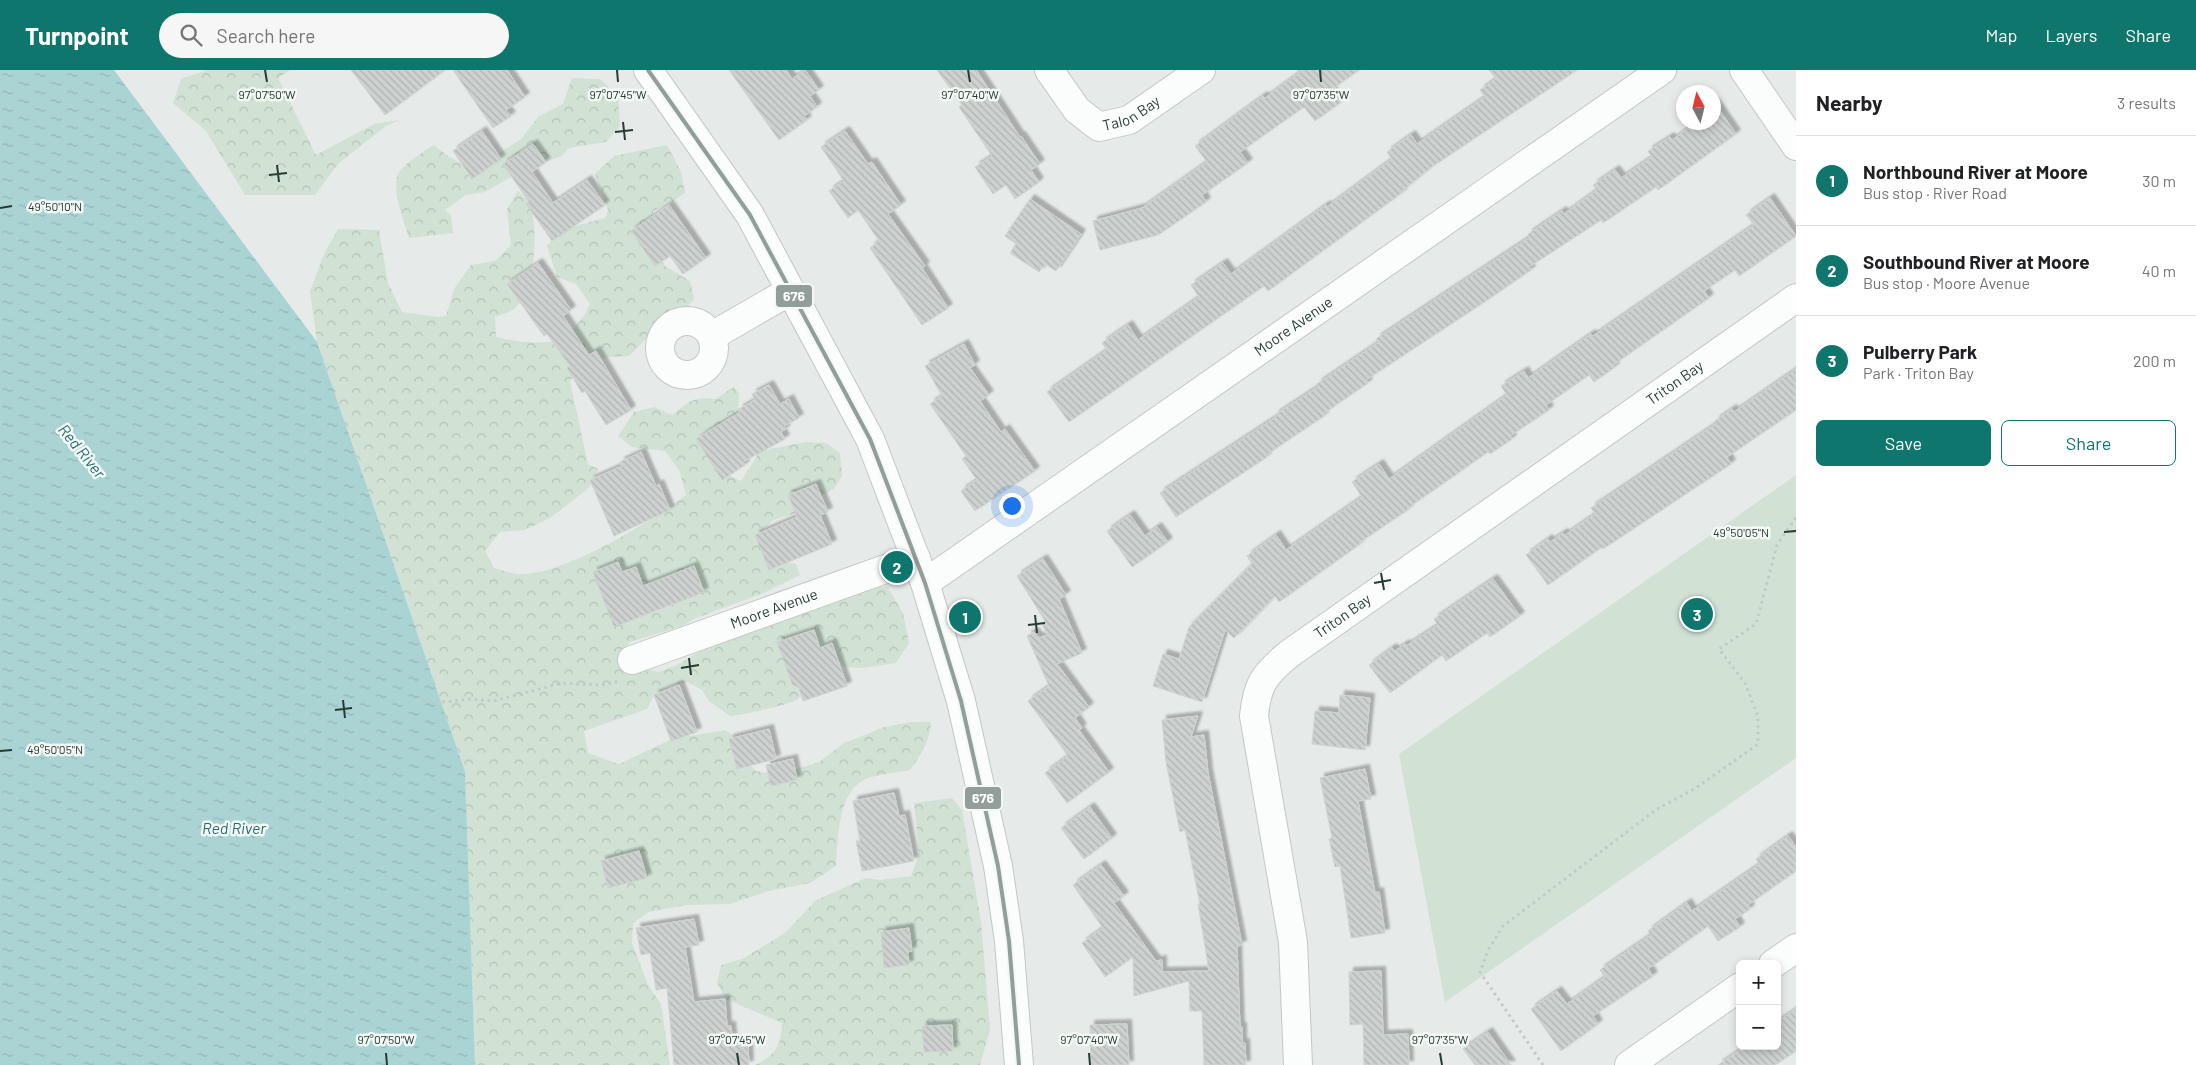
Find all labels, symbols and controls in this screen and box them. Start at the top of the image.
search box [159,13,509,58]
text: Turnpoint [25,21,129,50]
icon: search [177,21,205,49]
text: Search here [217,24,315,47]
text: Map [1985,24,2017,46]
text: Layers [2045,24,2098,46]
text: Share [2126,24,2171,46]
north arrow [1676,85,1721,130]
text: 97°07'50"W [238,87,296,101]
text: 97°07'45"W [590,87,647,101]
text: 97°07'40"W [941,87,999,101]
text: 97°07'35"W [1293,87,1350,101]
text: Nearby [1816,90,1882,115]
street label: Talon Bay [1101,91,1163,134]
text: 3 results [2117,93,2176,112]
text: Northbound River at Moore [1863,160,2088,183]
text: 1 [1829,171,1835,190]
text: 30 m [2142,171,2176,190]
text: Bus stop · River Road [1863,183,2007,202]
text: 49°50'10"N [28,199,82,213]
text: Southbound River at Moore [1863,250,2090,273]
text: 2 [1828,261,1836,280]
text: 40 m [2142,261,2176,280]
text: Bus stop · Moore Avenue [1863,273,2030,292]
line badge: 676 [775,284,813,308]
text: 676 [783,287,805,304]
street label: Moore Avenue [1250,292,1336,359]
text: Pulberry Park [1863,340,1977,363]
text: 3 [1828,351,1836,370]
text: 200 m [2133,351,2176,370]
street label: Triton Bay [1642,356,1706,408]
text: Park · Triton Bay [1863,363,1974,382]
water label: Red River [55,420,111,483]
button: Save [1816,420,1991,466]
button: Share [2001,420,2176,466]
your location [999,493,1025,519]
text: 49°50'05"N [1713,525,1769,539]
pin: 2 [881,548,913,586]
street label: Moore Avenue [728,584,820,632]
street label: Triton Bay [1310,589,1374,642]
pin: 3 [1681,595,1713,633]
pin: 1 [949,598,981,636]
text: 49°50'05"N [27,742,83,756]
line badge: 676 [964,786,1002,810]
text: 676 [972,789,994,806]
water label: Red River [202,818,267,837]
map controls [1736,960,1781,1050]
button: + [1736,960,1781,1005]
button: − [1736,1005,1781,1050]
text: 97°07'50"W [357,1032,415,1046]
text: 97°07'45"W [709,1032,766,1046]
text: 97°07'40"W [1060,1032,1118,1046]
text: 97°07'35"W [1412,1032,1469,1046]

